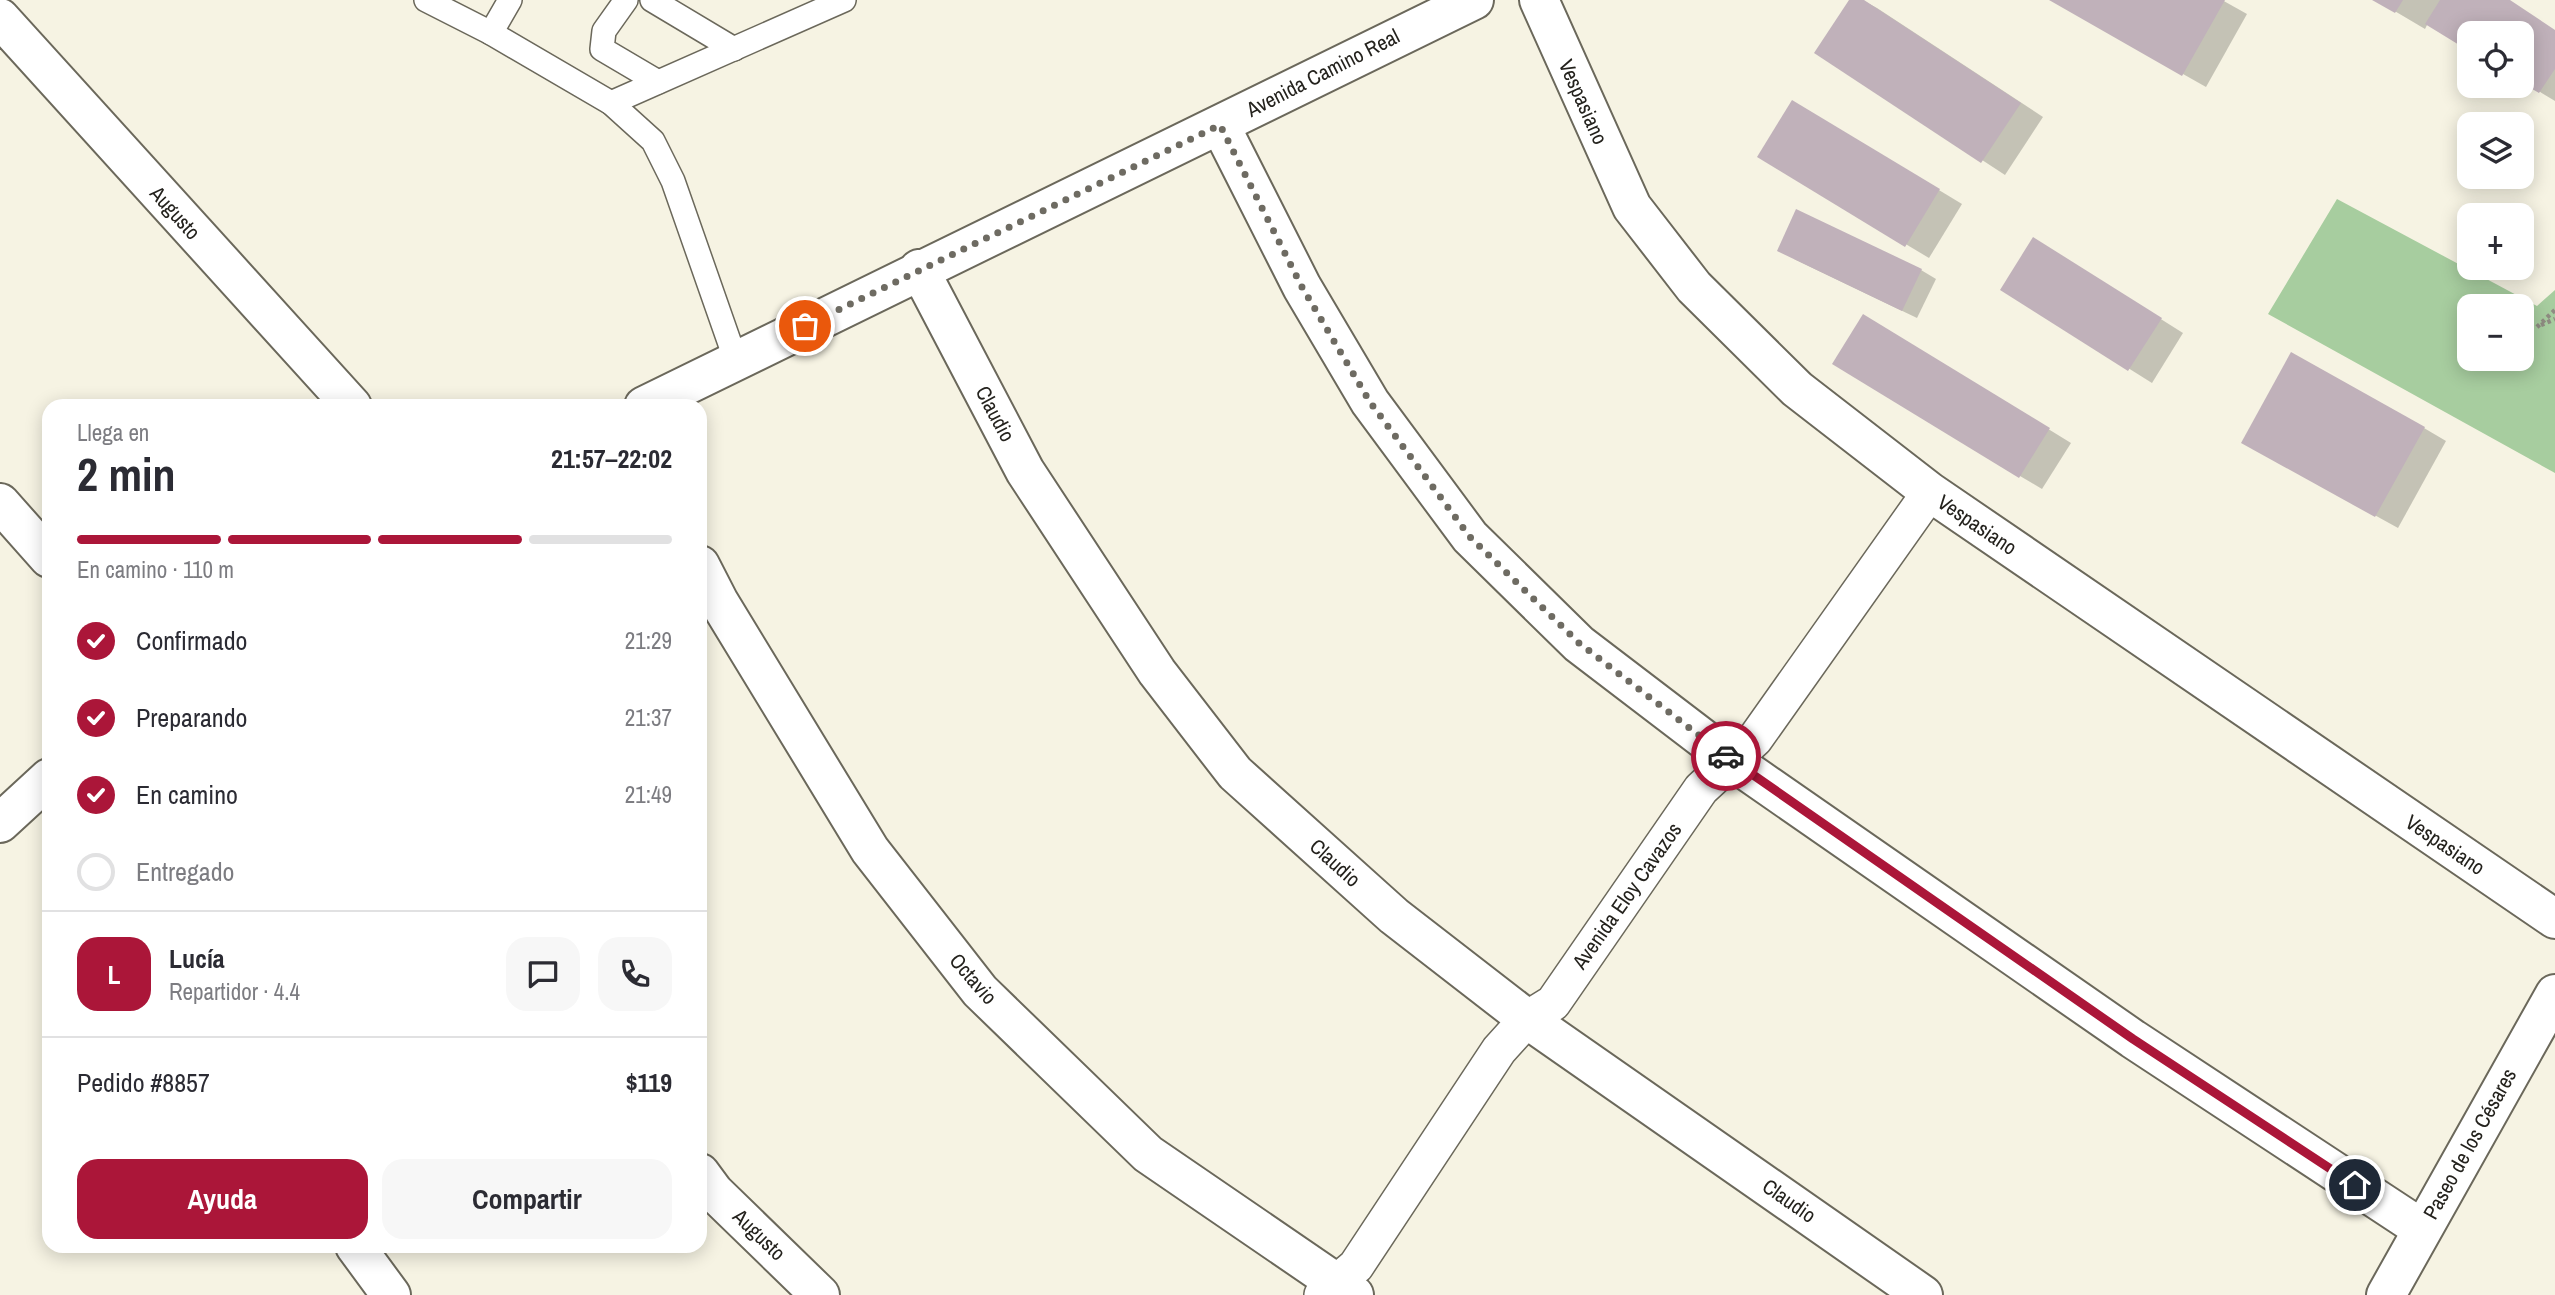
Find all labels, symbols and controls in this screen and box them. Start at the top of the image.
street label: Avenida Camino Real [1240,21,1404,124]
map controls [2457,21,2534,371]
button: locate [2457,21,2534,98]
street label: Vespasiano [1552,55,1615,149]
button: layers [2457,112,2534,189]
street label: Augusto [143,179,207,246]
button: + [2457,203,2534,280]
button: − [2457,294,2534,371]
pin [775,296,835,356]
icon: bag [786,307,824,345]
street label: Claudio [969,381,1022,447]
text: Llega en [77,417,149,448]
text: 21:57–22:02 [551,441,672,476]
text: 2 min [77,443,176,505]
street label: Vespasiano [1932,487,2023,562]
text: En camino · 110 m [77,554,234,585]
icon: check [77,622,115,660]
text: Confirmado [136,623,247,658]
text: 21:29 [625,625,672,656]
icon: check [77,699,115,737]
text: Preparando [136,700,247,735]
text: 21:37 [625,702,672,733]
courier [1691,721,1761,791]
icon: car [1707,737,1745,775]
icon: check [77,776,115,814]
text: En camino [136,777,238,812]
text: 21:49 [625,779,672,810]
street label: Vespasiano [2400,807,2491,882]
street label: Avenida Eloy Cavazos [1565,817,1688,976]
street label: Claudio [1304,832,1367,893]
text: Entregado [136,854,234,889]
button: chat [506,937,580,1011]
button: phone [598,937,672,1011]
text: Lucía [169,941,225,976]
street label: Octavio [943,947,1004,1011]
text: L [107,957,121,992]
text: Repartidor · 4.4 [169,976,300,1007]
street label: Paseo de los Césares [2416,1063,2523,1224]
text: Pedido #8857 [77,1065,210,1100]
text: $119 [626,1065,672,1100]
pin [2325,1155,2385,1215]
button: Ayuda [77,1159,368,1239]
button: Compartir [382,1159,672,1239]
icon: home [2336,1166,2374,1204]
street label: Claudio [1757,1172,1822,1229]
street label: Augusto [726,1202,792,1267]

